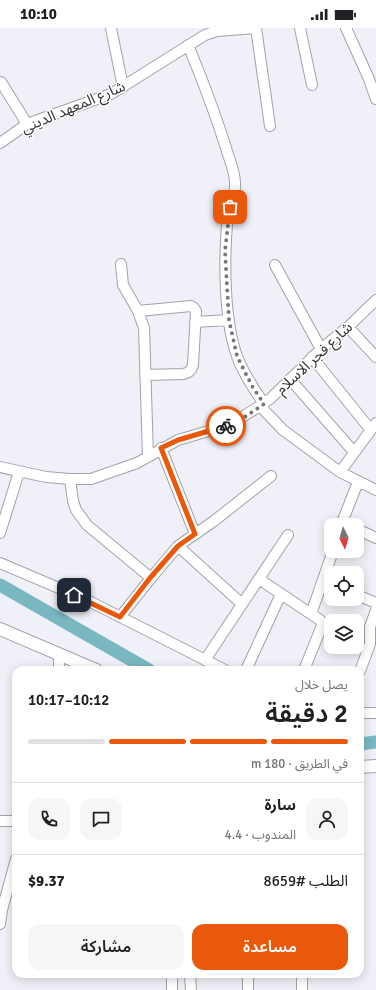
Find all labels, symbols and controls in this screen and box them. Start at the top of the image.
text: 10:10 [20,5,57,23]
street label: شارع المعهد الديني [18,77,129,140]
pin [213,190,247,224]
icon: bag [219,196,241,218]
street label: شارع فجر الاسلام [272,318,358,400]
courier [206,406,246,446]
icon: bike [215,415,237,437]
north arrow [324,518,364,558]
map controls [324,518,364,654]
button: locate [324,566,364,606]
pin [57,578,91,612]
icon: home [63,584,85,606]
button: layers [324,614,364,654]
text: يصل خلال [295,677,348,693]
text: 10:12–10:17 [28,691,109,709]
text: 2 دقيقة [265,698,348,730]
text: في الطريق · 180 m [251,756,348,772]
text: سارة [264,796,296,814]
button: phone [28,798,70,840]
button: chat [80,798,122,840]
button: person [306,798,348,840]
text: المندوب · 4.4 [225,827,296,843]
text: $9.37 [28,872,65,890]
text: الطلب #8659 [264,872,348,890]
button: مشاركة [28,924,184,970]
button: مساعدة [192,924,348,970]

